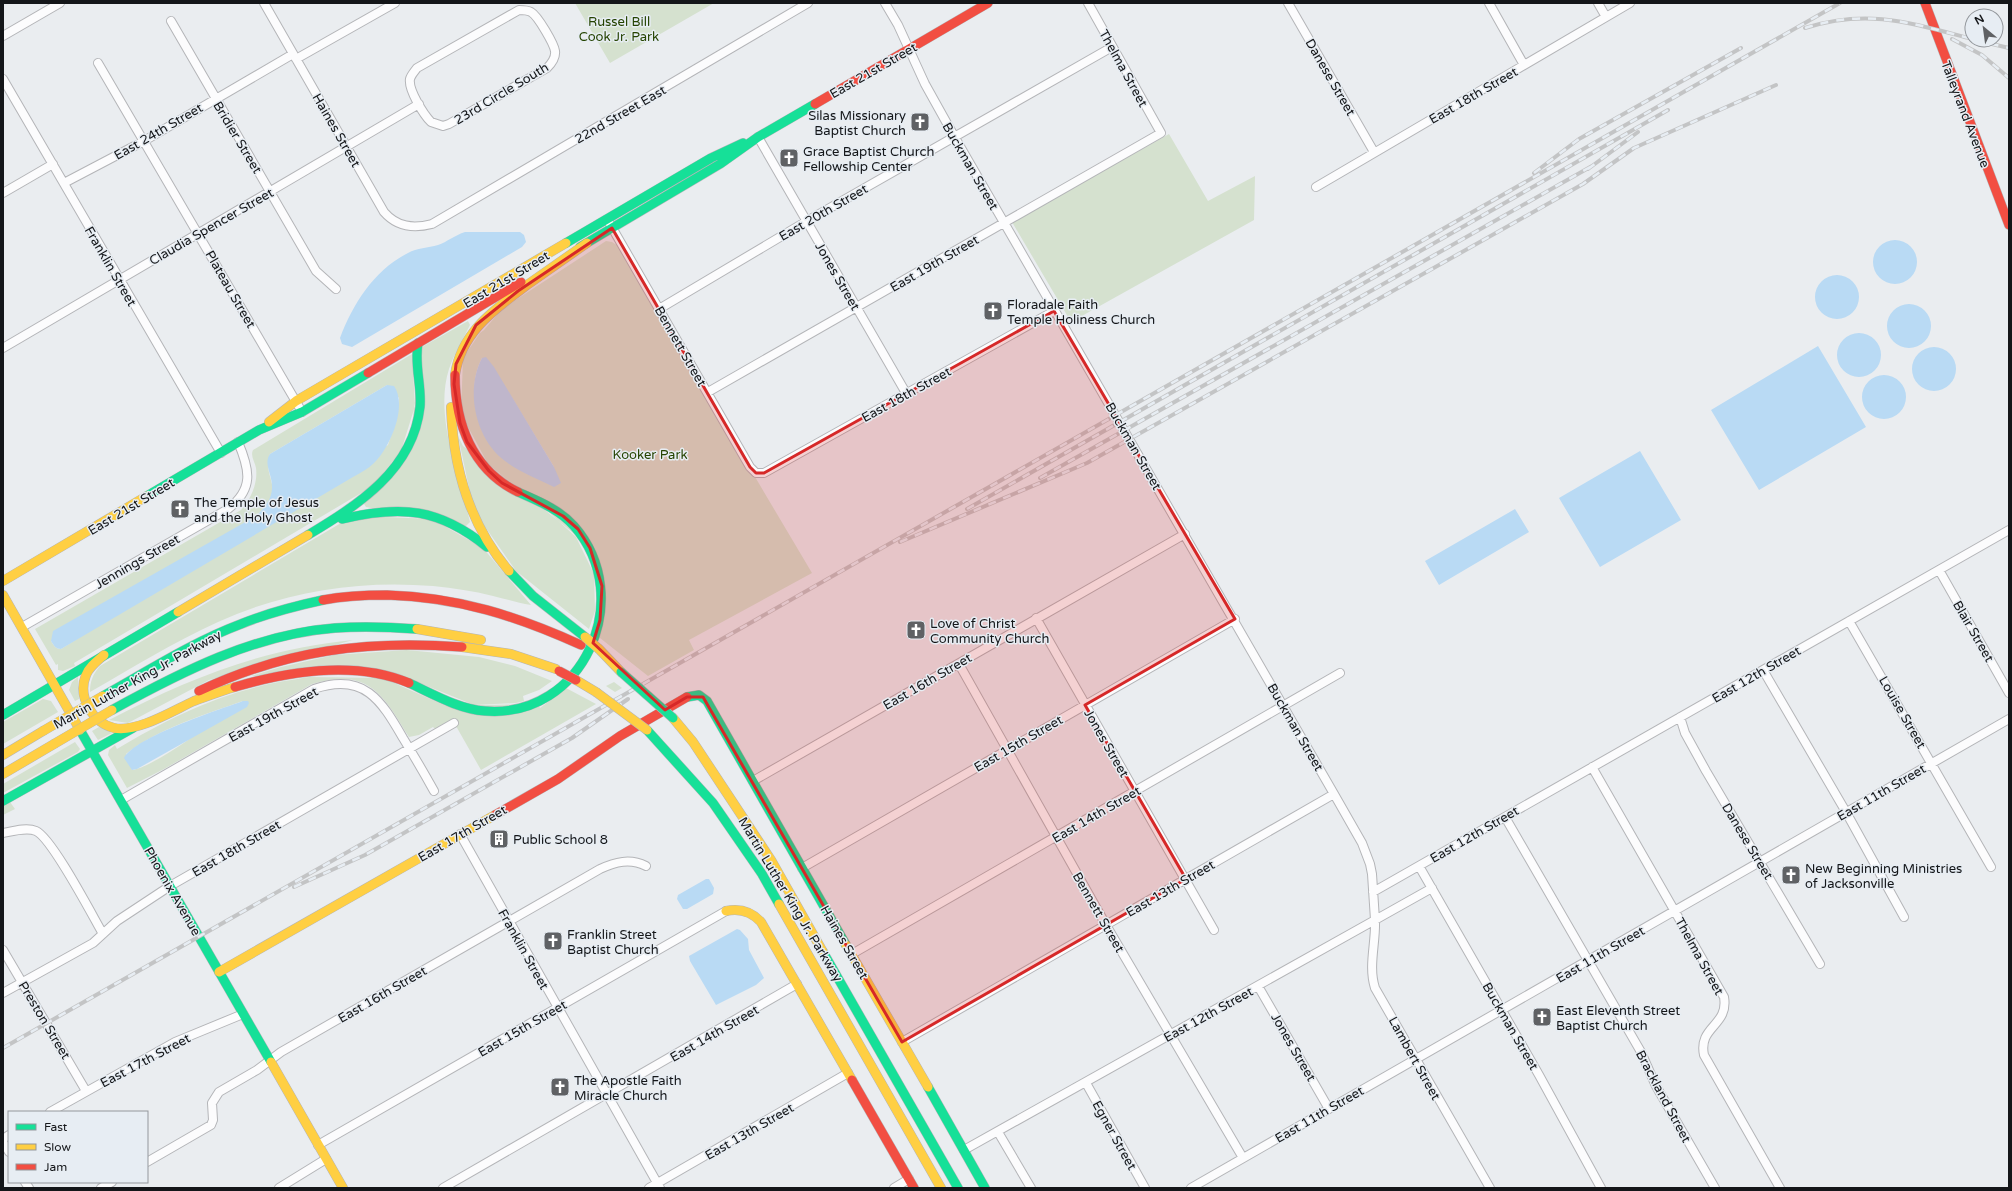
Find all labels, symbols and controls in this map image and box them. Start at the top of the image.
north arrow [1964,8,2004,48]
text: N [1972,12,1986,28]
park label: Russel Bill Cook Jr. Park [579,14,659,45]
street label: Thelma Street [1095,27,1151,110]
street label: Danese Street [1302,36,1359,119]
street label: East 21st Street [827,39,920,102]
street label: 23rd Circle South [451,59,552,128]
street label: Talleyrand Avenue [1937,59,1993,170]
street label: East 18th Street [1426,64,1521,128]
street label: 22nd Street East [572,82,669,148]
street label: Haines Street [309,91,364,170]
street label: Bridier Street [209,98,265,177]
street label: East 24th Street [111,100,206,164]
place label: Silas Missionary Baptist Church [808,108,906,139]
church icon: Silas Missionary Baptist Church [909,111,931,133]
street label: Buckman Street [939,120,1002,213]
place label: Grace Baptist Church Fellowship Center [803,144,934,175]
church icon: Grace Baptist Church Fellowship Center [778,147,800,169]
street label: East 20th Street [776,181,871,245]
street label: Claudia Spencer Street [147,185,276,269]
street label: Franklin Street [81,224,140,309]
street label: East 19th Street [887,232,982,296]
street label: Jones Street [811,240,863,313]
street label: Plateau Street [201,248,259,331]
street label: East 21st Street [460,248,553,312]
place label: Floradale Faith Temple Holiness Church [1007,297,1155,328]
church icon: Floradale Faith Temple Holiness Church [982,300,1004,322]
street label: Bennett Street [651,304,710,389]
street label: East 18th Street [859,364,954,426]
street label: Buckman Street [1102,400,1165,493]
park label: Kooker Park [613,447,687,463]
street label: East 21st Street [85,475,178,539]
place label: The Temple of Jesus and the Holy Ghost [194,495,319,526]
church icon: The Temple of Jesus and the Holy Ghost [169,498,191,520]
street label: Jennings Street [92,531,183,593]
street label: Blair Street [1949,598,1997,665]
place label: Love of Christ Community Church [930,616,1049,647]
church icon: Love of Christ Community Church [905,619,927,641]
street label: Martin Luther King Jr. Parkway [51,627,224,733]
street label: East 12th Street [1709,643,1804,707]
street label: East 16th Street [880,650,975,714]
street label: Louise Street [1875,674,1929,751]
street label: Buckman Street [1264,681,1327,774]
street label: East 19th Street [226,684,321,746]
street label: Jones Street [1080,707,1132,780]
street label: East 15th Street [971,712,1066,776]
street label: East 11th Street [1834,761,1929,825]
street label: East 14th Street [1049,783,1144,847]
street label: Danese Street [1718,800,1776,883]
street label: East 17th Street [415,802,510,866]
street label: East 12th Street [1427,803,1522,867]
street label: Martin Luther King Jr. Parkway [735,814,846,985]
street label: East 18th Street [189,817,284,881]
building icon: Public School 8 [488,828,510,850]
place label: Public School 8 [513,832,608,848]
street label: Phoenix Avenue [140,844,204,939]
street label: East 13th Street [1123,857,1218,921]
place label: New Beginning Ministries of Jacksonville [1805,861,1962,892]
church icon: New Beginning Ministries of Jacksonville [1780,864,1802,886]
street label: Bennett Street [1069,870,1128,955]
street label: Haines Street [817,903,872,982]
street label: Franklin Street [494,906,552,993]
street label: Thelma Street [1671,915,1727,998]
street label: East 11th Street [1553,923,1648,987]
place label: Franklin Street Baptist Church [567,927,659,958]
church icon: Franklin Street Baptist Church [542,930,564,952]
street label: East 16th Street [335,963,430,1027]
street label: Preston Street [15,979,74,1062]
street label: Buckman Street [1479,980,1542,1073]
street label: East 12th Street [1161,984,1256,1046]
street label: East 15th Street [475,997,570,1061]
street label: East 14th Street [667,1002,762,1066]
place label: East Eleventh Street Baptist Church [1556,1003,1680,1034]
church icon: East Eleventh Street Baptist Church [1531,1006,1553,1028]
street label: Jones Street [1267,1011,1319,1084]
street label: Lambert Street [1385,1014,1444,1103]
street label: East 17th Street [98,1030,193,1091]
street label: Brackland Street [1632,1047,1694,1145]
place label: The Apostle Faith Miracle Church [574,1073,682,1104]
church icon: The Apostle Faith Miracle Church [549,1076,571,1098]
street label: East 11th Street [1272,1083,1367,1147]
street label: Egner Street [1088,1098,1140,1173]
street label: East 13th Street [702,1100,797,1164]
legend [8,1111,148,1183]
text: Fast [44,1120,68,1134]
text: Slow [44,1140,71,1154]
text: Jam [44,1160,67,1174]

